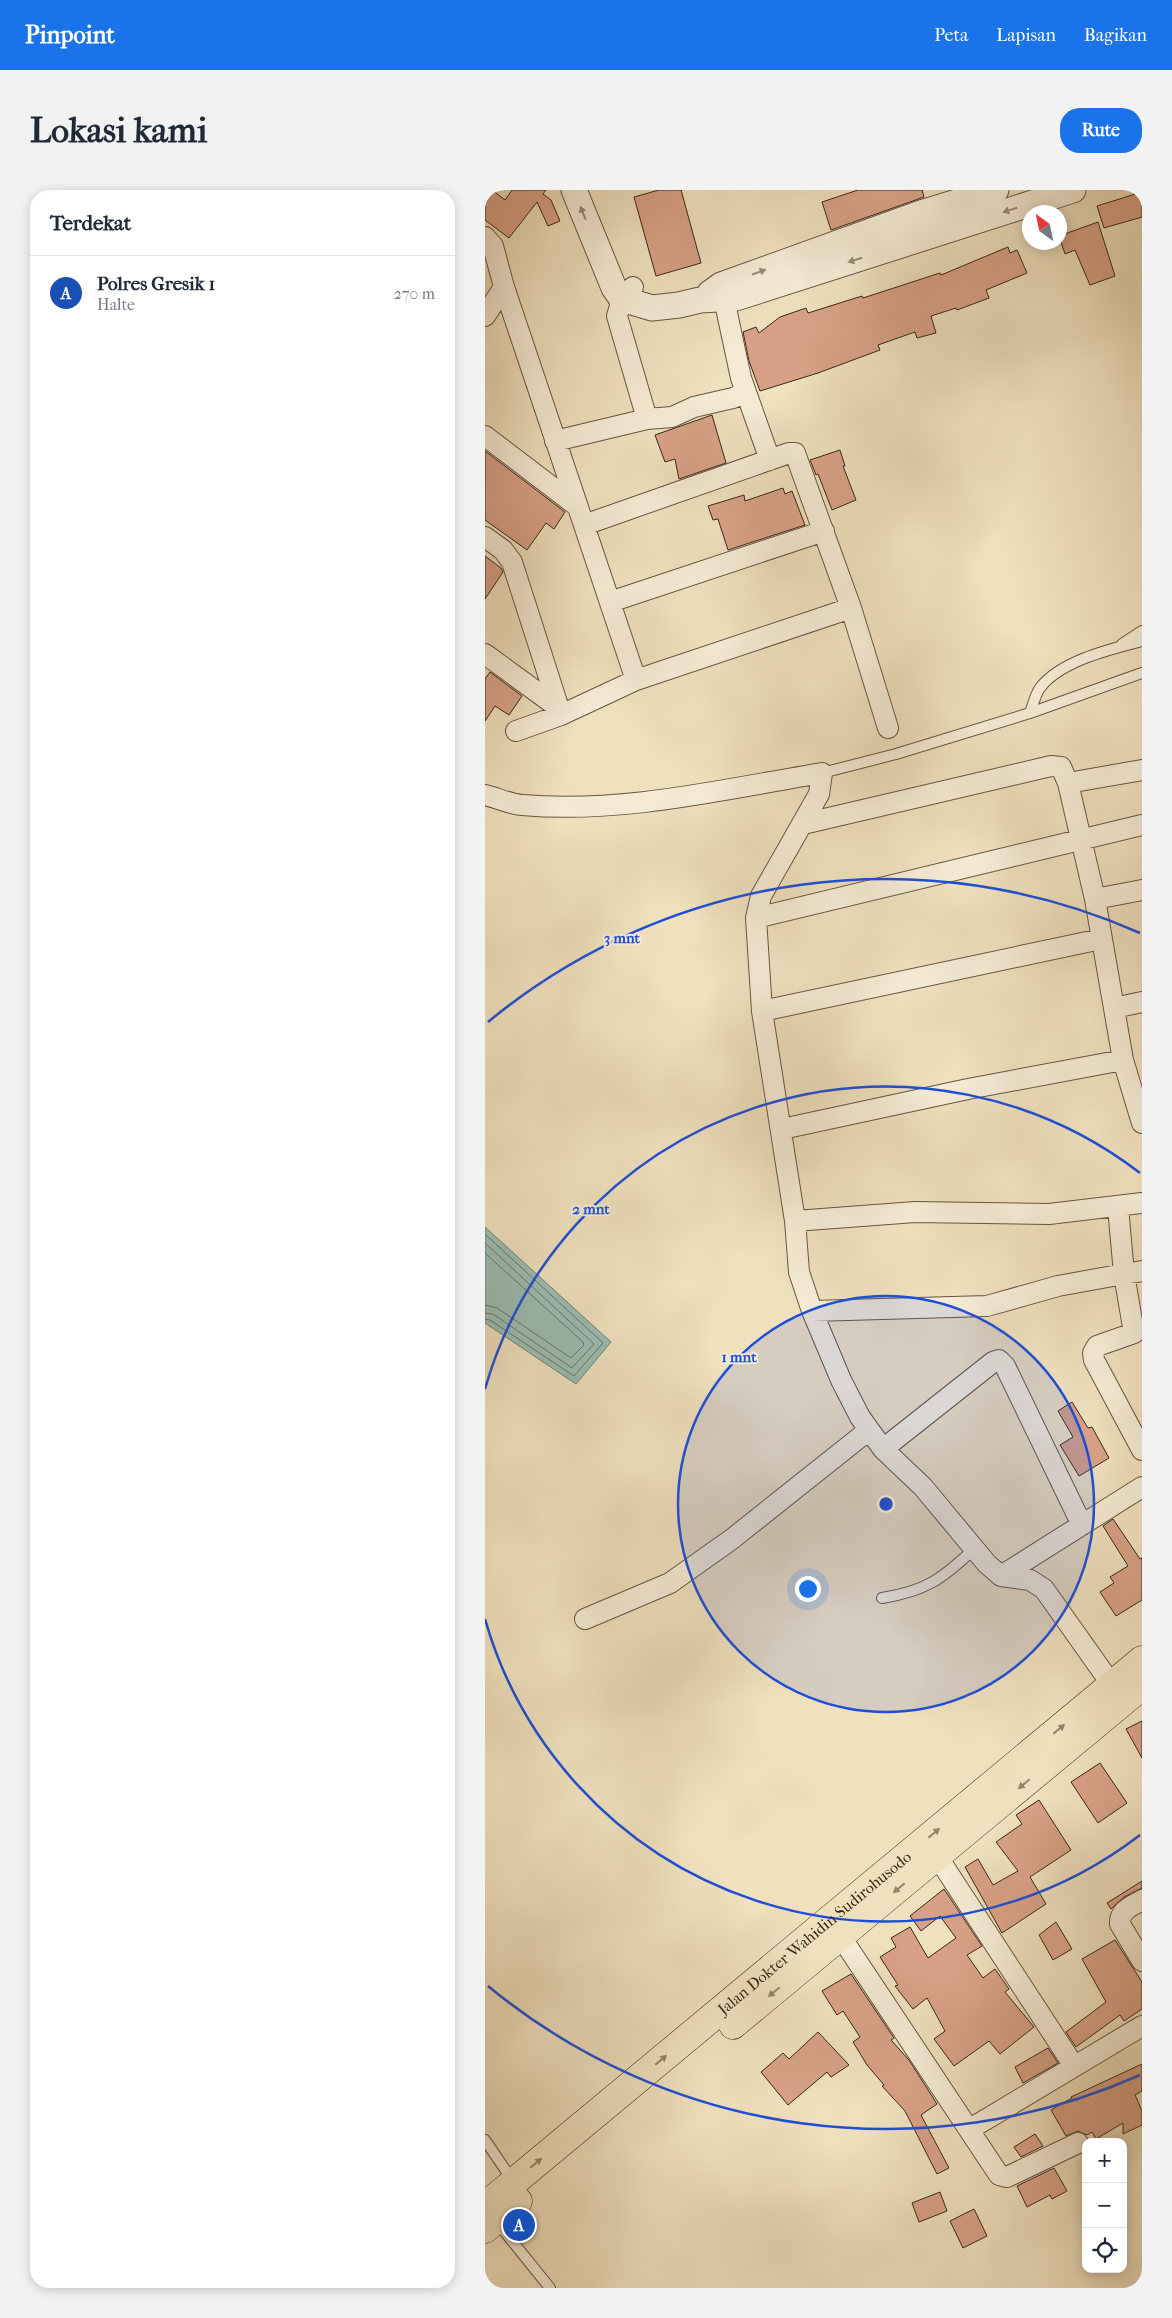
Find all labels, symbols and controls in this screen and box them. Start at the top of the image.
text: Pinpoint [25,21,115,49]
text: Peta [934,25,968,46]
text: Lapisan [996,25,1056,46]
text: Bagikan [1084,25,1147,46]
button: Rute [1060,108,1142,153]
text: Lokasi kami [30,110,207,151]
one-way arrow [579,205,587,220]
north arrow [1022,205,1067,250]
one-way arrow [1002,207,1017,214]
text: Terdekat [50,211,131,235]
one-way arrow [847,256,862,264]
one-way arrow [752,268,767,276]
text: Polres Gresik 1 [97,273,215,295]
text: A [61,284,71,303]
text: 270 m [394,284,435,303]
text: Halte [97,295,135,314]
text: 3 mnt [604,929,641,947]
text: 2 mnt [572,1200,610,1218]
text: 1 mnt [722,1348,757,1366]
centre of rings [877,1495,895,1513]
your location [795,1576,821,1602]
one-way arrow [1053,1724,1066,1735]
one-way arrow [1017,1779,1030,1790]
one-way arrow [928,1828,941,1839]
street label: Jalan Dokter Wahidin Sudirohusodo [712,1847,915,2020]
one-way arrow [892,1883,905,1894]
one-way arrow [767,1986,780,1997]
one-way arrow [654,2054,667,2065]
map controls [1082,2138,1127,2273]
button: + [1082,2138,1127,2183]
one-way arrow [529,2158,542,2169]
button: − [1082,2183,1127,2228]
pin: A [503,2206,535,2244]
button: locate [1082,2228,1127,2273]

